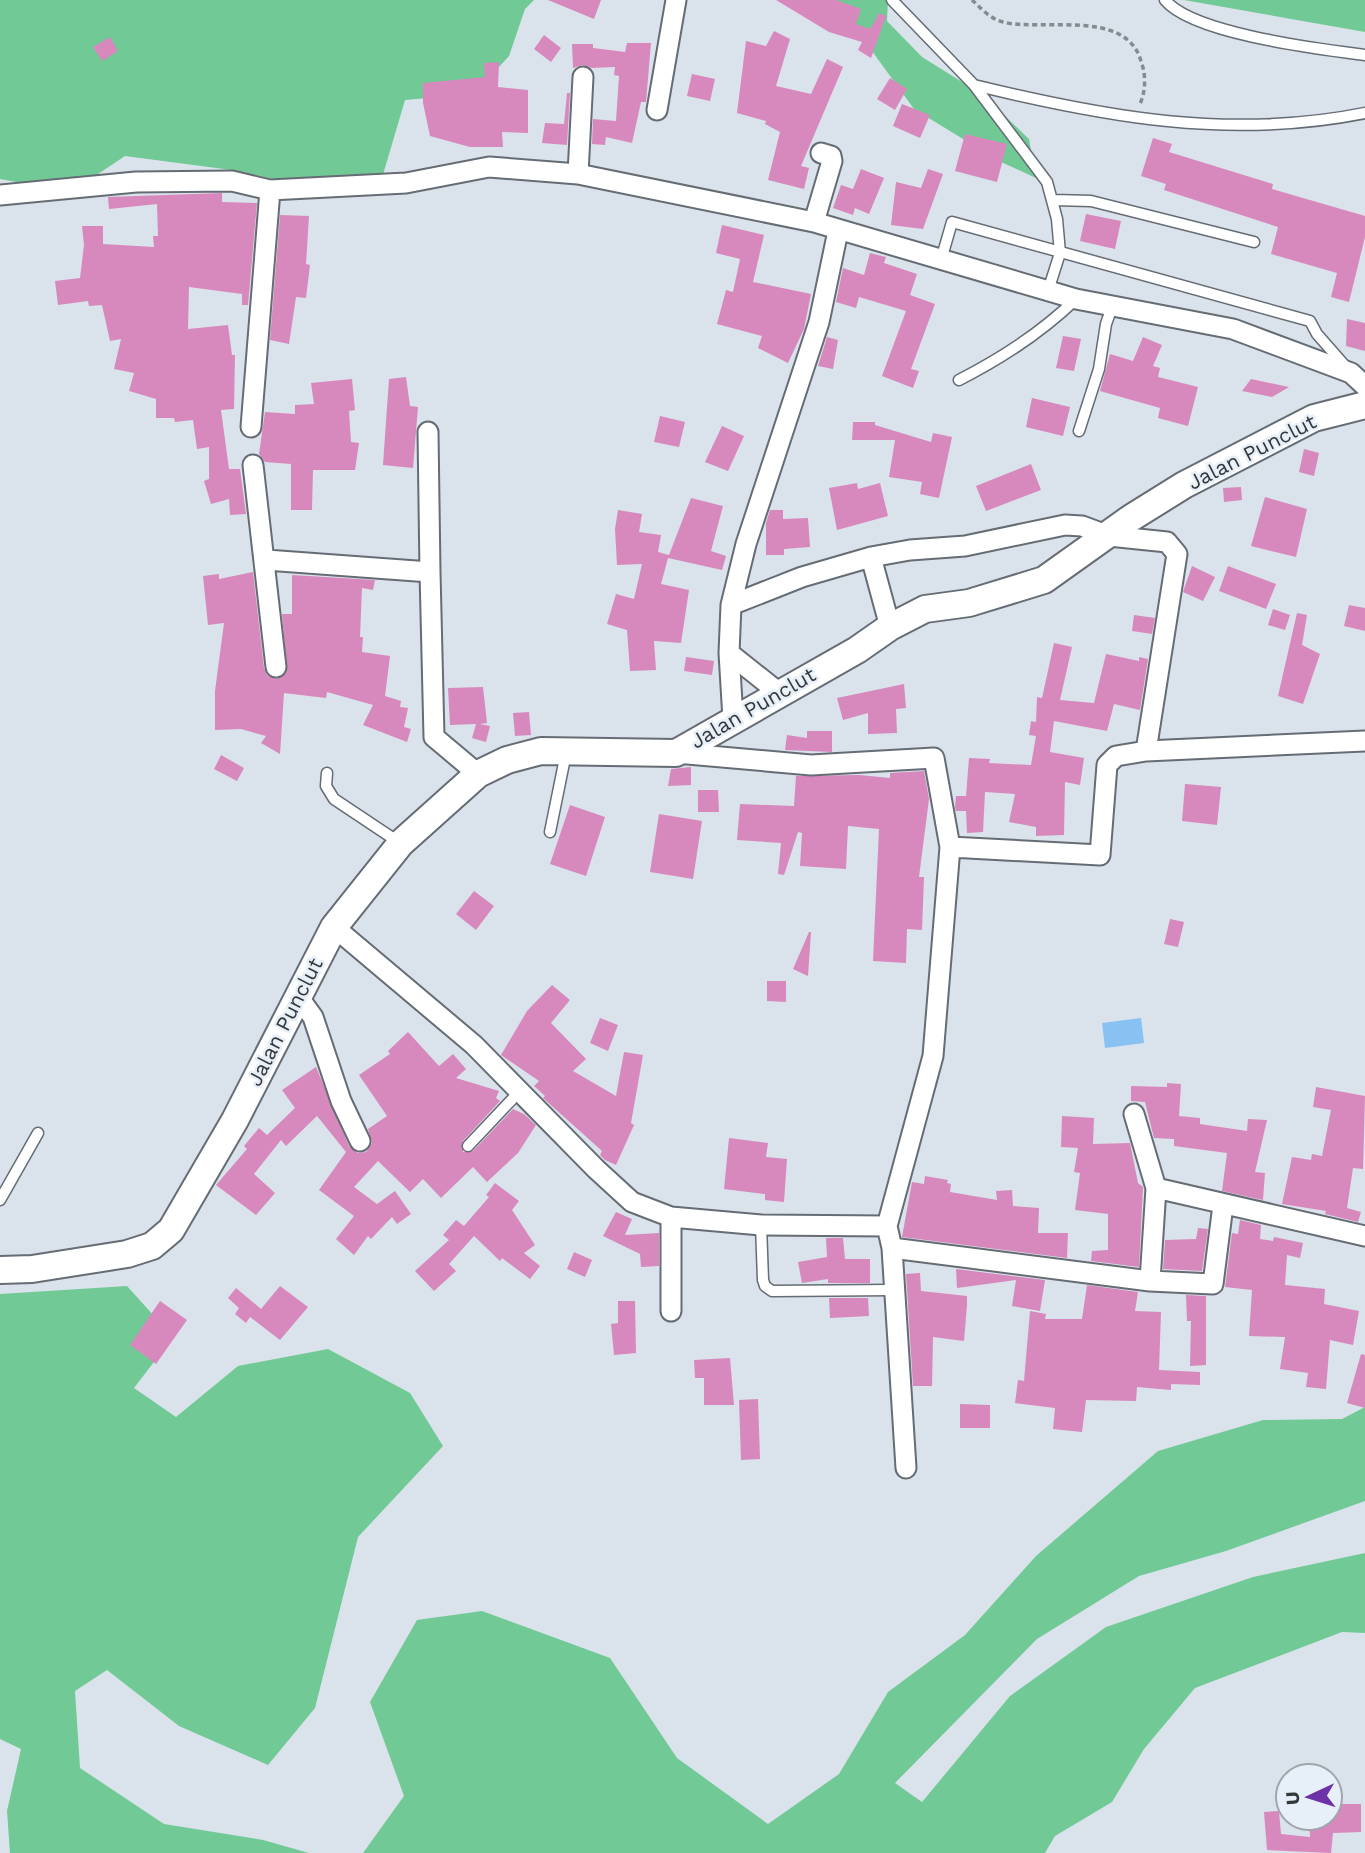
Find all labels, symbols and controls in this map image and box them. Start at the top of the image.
street label: Jalan Punclut [1183,408,1320,495]
street label: Jalan Punclut [686,661,820,754]
street label: Jalan Punclut [242,953,328,1090]
north arrow [1274,1762,1344,1832]
text: U [1281,1791,1304,1806]

